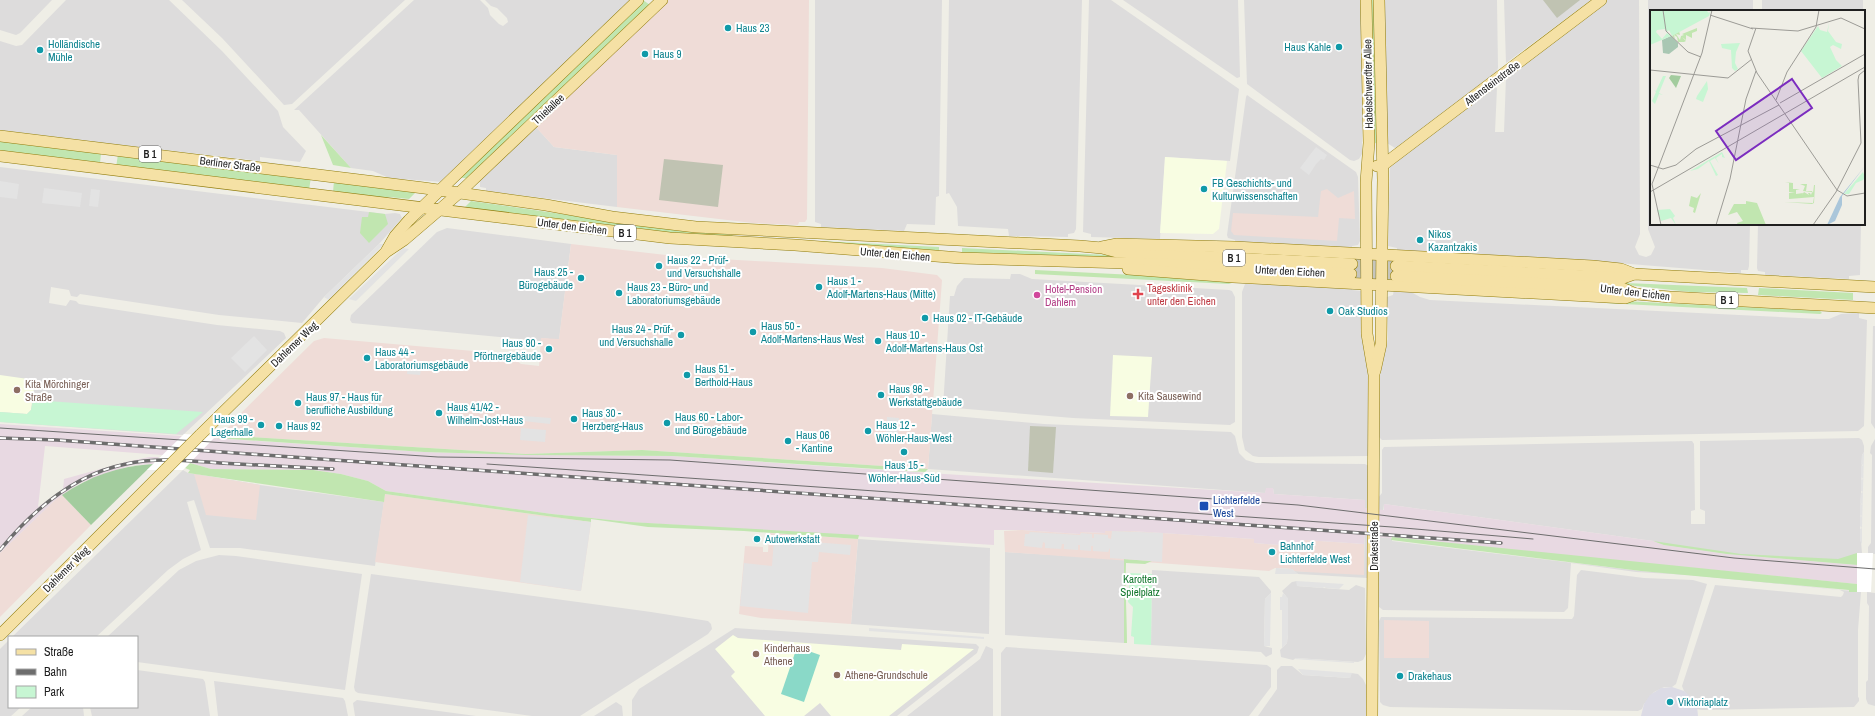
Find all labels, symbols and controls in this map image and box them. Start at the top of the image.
inset map [1650,10,1865,225]
place label: Haus 23 [736,21,770,35]
marker: Haus 23 [723,23,733,33]
place label: Holländische Mühle [48,37,100,64]
street label: Habelschwerdter Allee [1360,39,1376,129]
place label: Haus Kahle [1284,40,1331,54]
marker: Haus Kahle [1334,42,1344,52]
marker: Holländische Mühle [35,45,45,55]
place label: Haus 9 [653,47,682,61]
marker: Haus 9 [640,49,650,59]
street label: Altensteinstraße [1461,58,1522,109]
street label: Thielallee [529,91,567,127]
road number: B 1 [139,146,161,162]
street label: Berliner Straße [199,153,261,175]
place label: FB Geschichts- und Kulturwissenschaften [1212,176,1298,203]
marker: FB Geschichts- und Kulturwissenschaften [1199,184,1209,194]
street label: Unter den Eichen [536,215,608,237]
road number: B 1 [614,225,636,241]
place label: Nikos Kazantzakis [1428,227,1478,254]
marker: Nikos Kazantzakis [1415,235,1425,245]
street label: Unter den Eichen [859,244,931,264]
road number: B 1 [1223,250,1245,266]
place label: Haus 22 - Prüf- und Versuchshalle [667,253,741,280]
marker: Haus 22 - Prüf- und Versuchshalle [654,261,664,271]
street label: Unter den Eichen [1255,262,1325,280]
place label: Haus 25 - Bürogebäude [519,265,573,292]
marker: Haus 25 - Bürogebäude [576,273,586,283]
place label: Haus 1 - Adolf-Martens-Haus (Mitte) [826,274,936,301]
place label: Haus 23 - Büro- und Laboratoriumsgebäude [627,280,720,307]
place label: Tagesklinik unter den Eichen [1147,281,1216,308]
street label: Unter den Eichen [1599,281,1671,303]
marker: Haus 1 - Adolf-Martens-Haus (Mitte) [814,282,824,292]
place label: Hotel-Pension Dahlem [1045,282,1102,309]
marker: Haus 23 - Büro- und Laboratoriumsgebäude [614,288,624,298]
marker: Tagesklinik unter den Eichen [1132,288,1144,300]
marker: Hotel-Pension Dahlem [1032,290,1042,300]
road number: B 1 [1716,292,1738,308]
place label: Oak Studios [1338,304,1388,318]
marker: Oak Studios [1325,306,1335,316]
place label: Haus 02 - IT-Gebäude [933,311,1022,325]
marker: Haus 02 - IT-Gebäude [920,313,930,323]
street label: Dahlemer Weg [268,318,320,370]
place label: Haus 50 - Adolf-Martens-Haus West [760,319,865,346]
place label: Haus 24 - Prüf- und Versuchshalle [599,322,673,349]
marker: Haus 50 - Adolf-Martens-Haus West [748,327,758,337]
place label: Haus 10 - Adolf-Martens-Haus Ost [885,328,983,355]
marker: Haus 24 - Prüf- und Versuchshalle [676,330,686,340]
place label: Haus 90 - Pförtnergebäude [474,336,541,363]
marker: Haus 10 - Adolf-Martens-Haus Ost [873,336,883,346]
marker: Haus 90 - Pförtnergebäude [544,344,554,354]
place label: Haus 44 - Laboratoriumsgebäude [375,345,468,372]
marker: Haus 44 - Laboratoriumsgebäude [362,353,372,363]
place label: Haus 51 - Berthold-Haus [695,362,753,389]
marker: Haus 51 - Berthold-Haus [682,370,692,380]
place label: Kita Mörchinger Straße [25,377,89,404]
place label: Haus 96 - Werkstattgebäude [889,382,962,409]
marker: Kita Mörchinger Straße [12,385,22,395]
place label: Kita Sausewind [1138,389,1201,403]
place label: Haus 97 - Haus für berufliche Ausbildung [306,390,393,417]
marker: Haus 96 - Werkstattgebäude [876,390,886,400]
marker: Kita Sausewind [1125,391,1135,401]
marker: Haus 97 - Haus für berufliche Ausbildung [293,398,303,408]
place label: Haus 41/42 - Wilhelm-Jost-Haus [447,400,524,427]
place label: Haus 30 - Herzberg-Haus [582,406,644,433]
marker: Haus 41/42 - Wilhelm-Jost-Haus [434,408,444,418]
place label: Haus 60 - Labor- und Bürogebäude [675,410,747,437]
place label: Haus 99 - Lagerhalle [211,412,253,439]
marker: Haus 30 - Herzberg-Haus [569,414,579,424]
marker: Haus 60 - Labor- und Bürogebäude [662,418,672,428]
place label: Haus 12 - Wöhler-Haus-West [876,418,952,445]
place label: Haus 92 [287,419,321,433]
marker: Haus 99 - Lagerhalle [256,420,266,430]
marker: Haus 92 [274,421,284,431]
marker: Haus 12 - Wöhler-Haus-West [863,426,873,436]
place label: Haus 06 - Kantine [796,428,833,455]
marker: Haus 06 - Kantine [783,436,793,446]
marker: Haus 15 - Wöhler-Haus-Süd [899,447,909,457]
place label: Haus 15 - Wöhler-Haus-Süd [868,458,940,485]
place label: Lichterfelde West [1213,493,1260,520]
marker: Lichterfelde West [1198,500,1210,512]
street label: Drakestraße [1367,521,1381,571]
place label: Autowerkstatt [764,532,820,546]
marker: Autowerkstatt [752,534,762,544]
place label: Bahnhof Lichterfelde West [1280,539,1351,566]
street label: Dahlemer Weg [40,543,92,595]
marker: Bahnhof Lichterfelde West [1267,547,1277,557]
park label: Karotten Spielplatz [1120,572,1160,599]
legend [8,636,138,708]
place label: Kinderhaus Athene [763,641,811,668]
text: Straße [44,644,74,660]
marker: Kinderhaus Athene [751,649,761,659]
text: Bahn [44,664,67,680]
place label: Athene-Grundschule [844,668,928,682]
place label: Drakehaus [1408,669,1452,683]
marker: Athene-Grundschule [832,670,842,680]
marker: Drakehaus [1395,671,1405,681]
text: Park [44,684,64,700]
place label: Viktoriaplatz [1678,695,1728,709]
marker: Viktoriaplatz [1665,697,1675,707]

